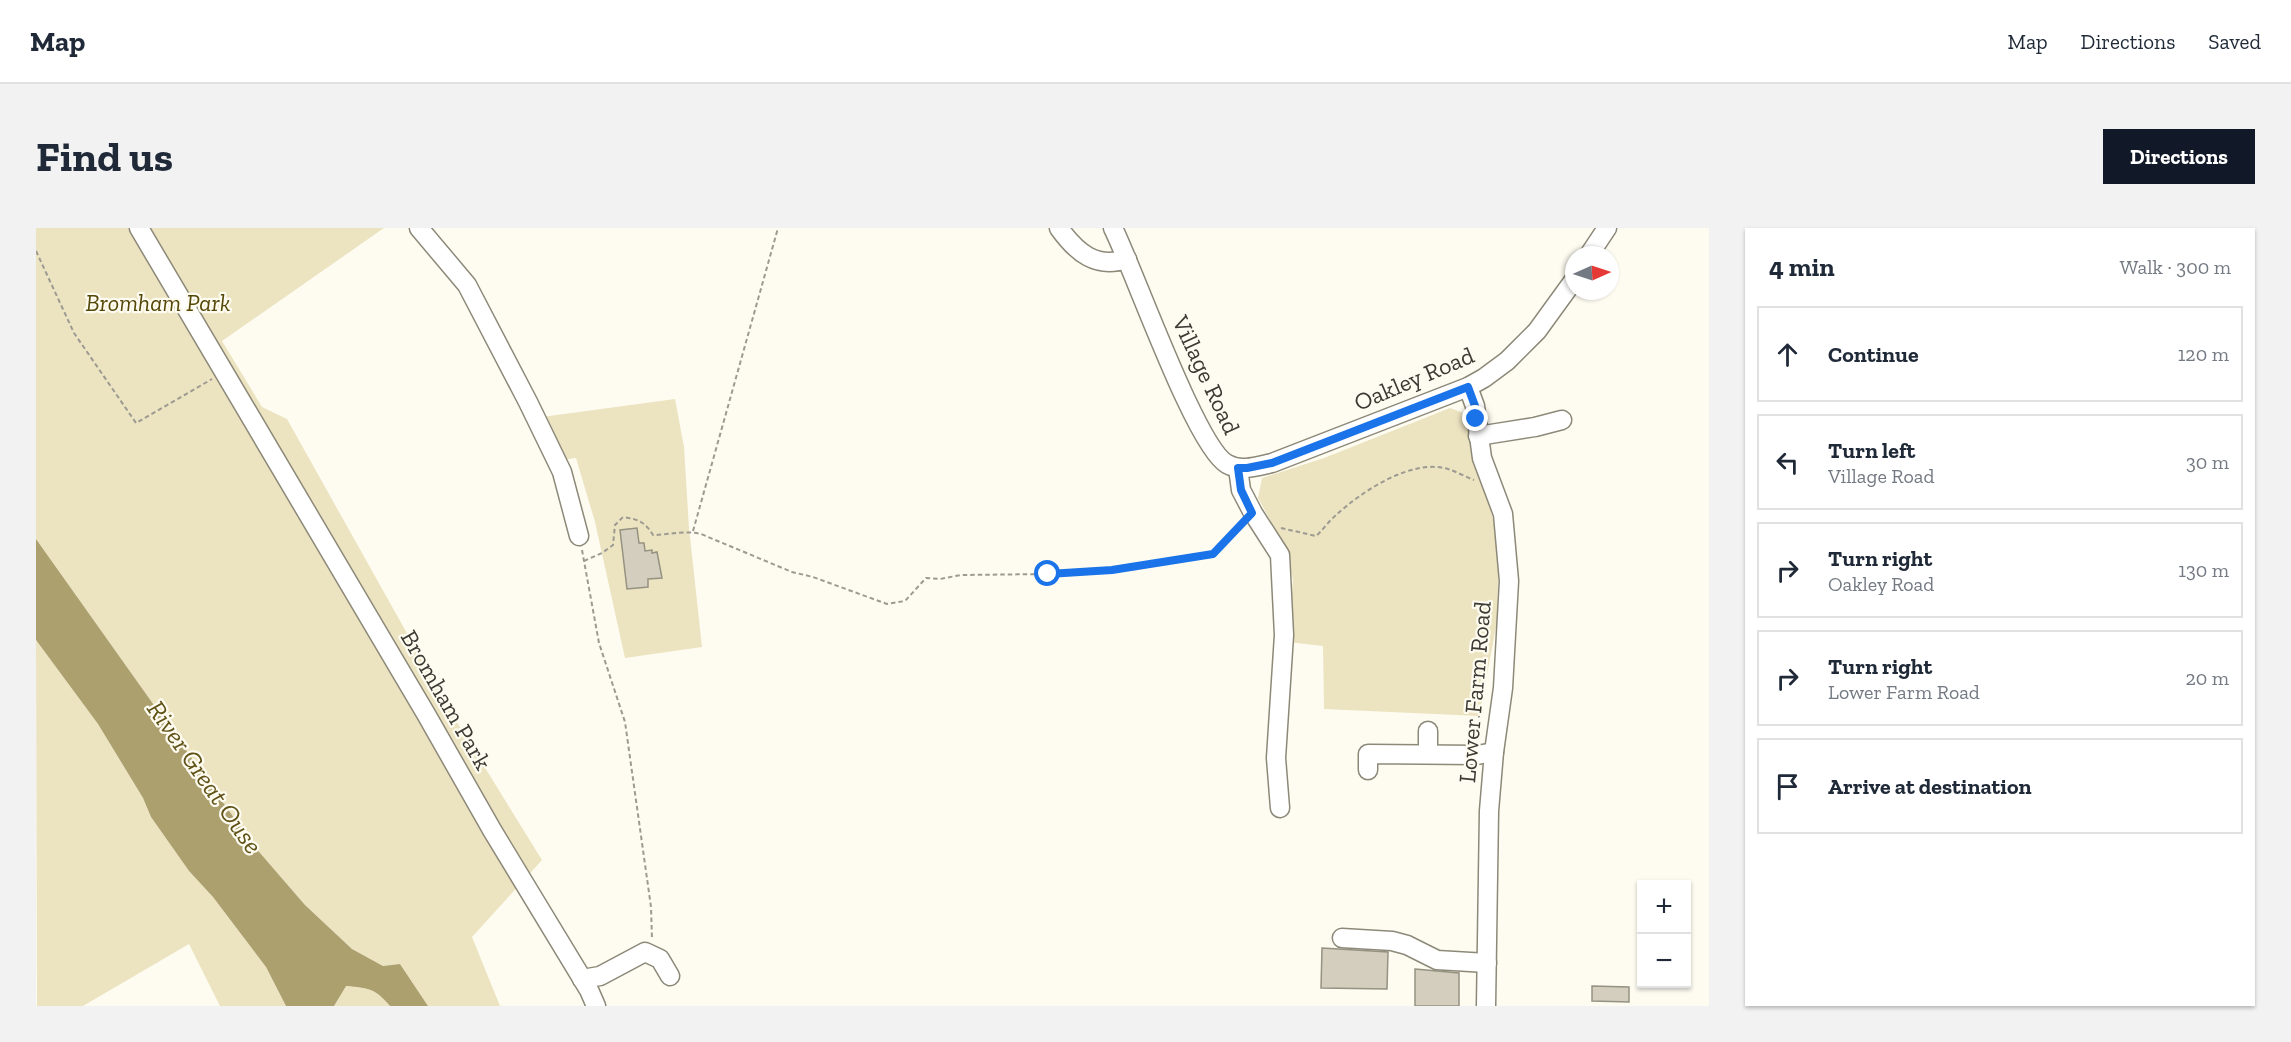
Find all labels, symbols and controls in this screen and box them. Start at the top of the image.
text: Map [30,25,85,58]
text: Map [2008,29,2048,54]
text: Directions [2081,29,2175,54]
text: Saved [2208,29,2261,54]
button: Directions [2103,129,2255,184]
text: Find us [36,131,173,182]
north arrow [1565,246,1619,300]
text: 4 min [1769,251,1835,283]
text: Walk · 300 m [2120,255,2231,279]
park label: Bromham Park [86,288,231,317]
street label: Village Road [1166,310,1247,439]
icon: ahead [1771,338,1804,371]
street label: Oakley Road [1349,340,1478,417]
text: Continue [1828,341,1919,368]
text: 120 m [2178,342,2229,366]
route end [1462,405,1488,431]
text: Turn left [1828,437,1915,464]
icon: left [1771,446,1804,479]
text: 30 m [2186,450,2229,474]
text: Village Road [1828,464,1934,488]
text: Turn right [1828,545,1932,572]
icon: right [1771,554,1804,587]
text: 130 m [2178,558,2229,582]
route start [1034,560,1060,586]
text: Oakley Road [1828,572,1934,596]
street label: Lower Farm Road [1452,600,1497,784]
street label: Bromham Park [395,625,498,775]
text: Turn right [1828,653,1932,680]
icon: right [1771,662,1804,695]
text: 20 m [2185,666,2229,690]
text: Lower Farm Road [1828,680,1980,704]
water label: River Great Ouse [140,694,270,860]
icon: arrive [1771,770,1804,803]
text: Arrive at destination [1828,773,2031,800]
map controls [1637,880,1691,988]
button: + [1637,880,1691,934]
button: − [1637,934,1691,988]

